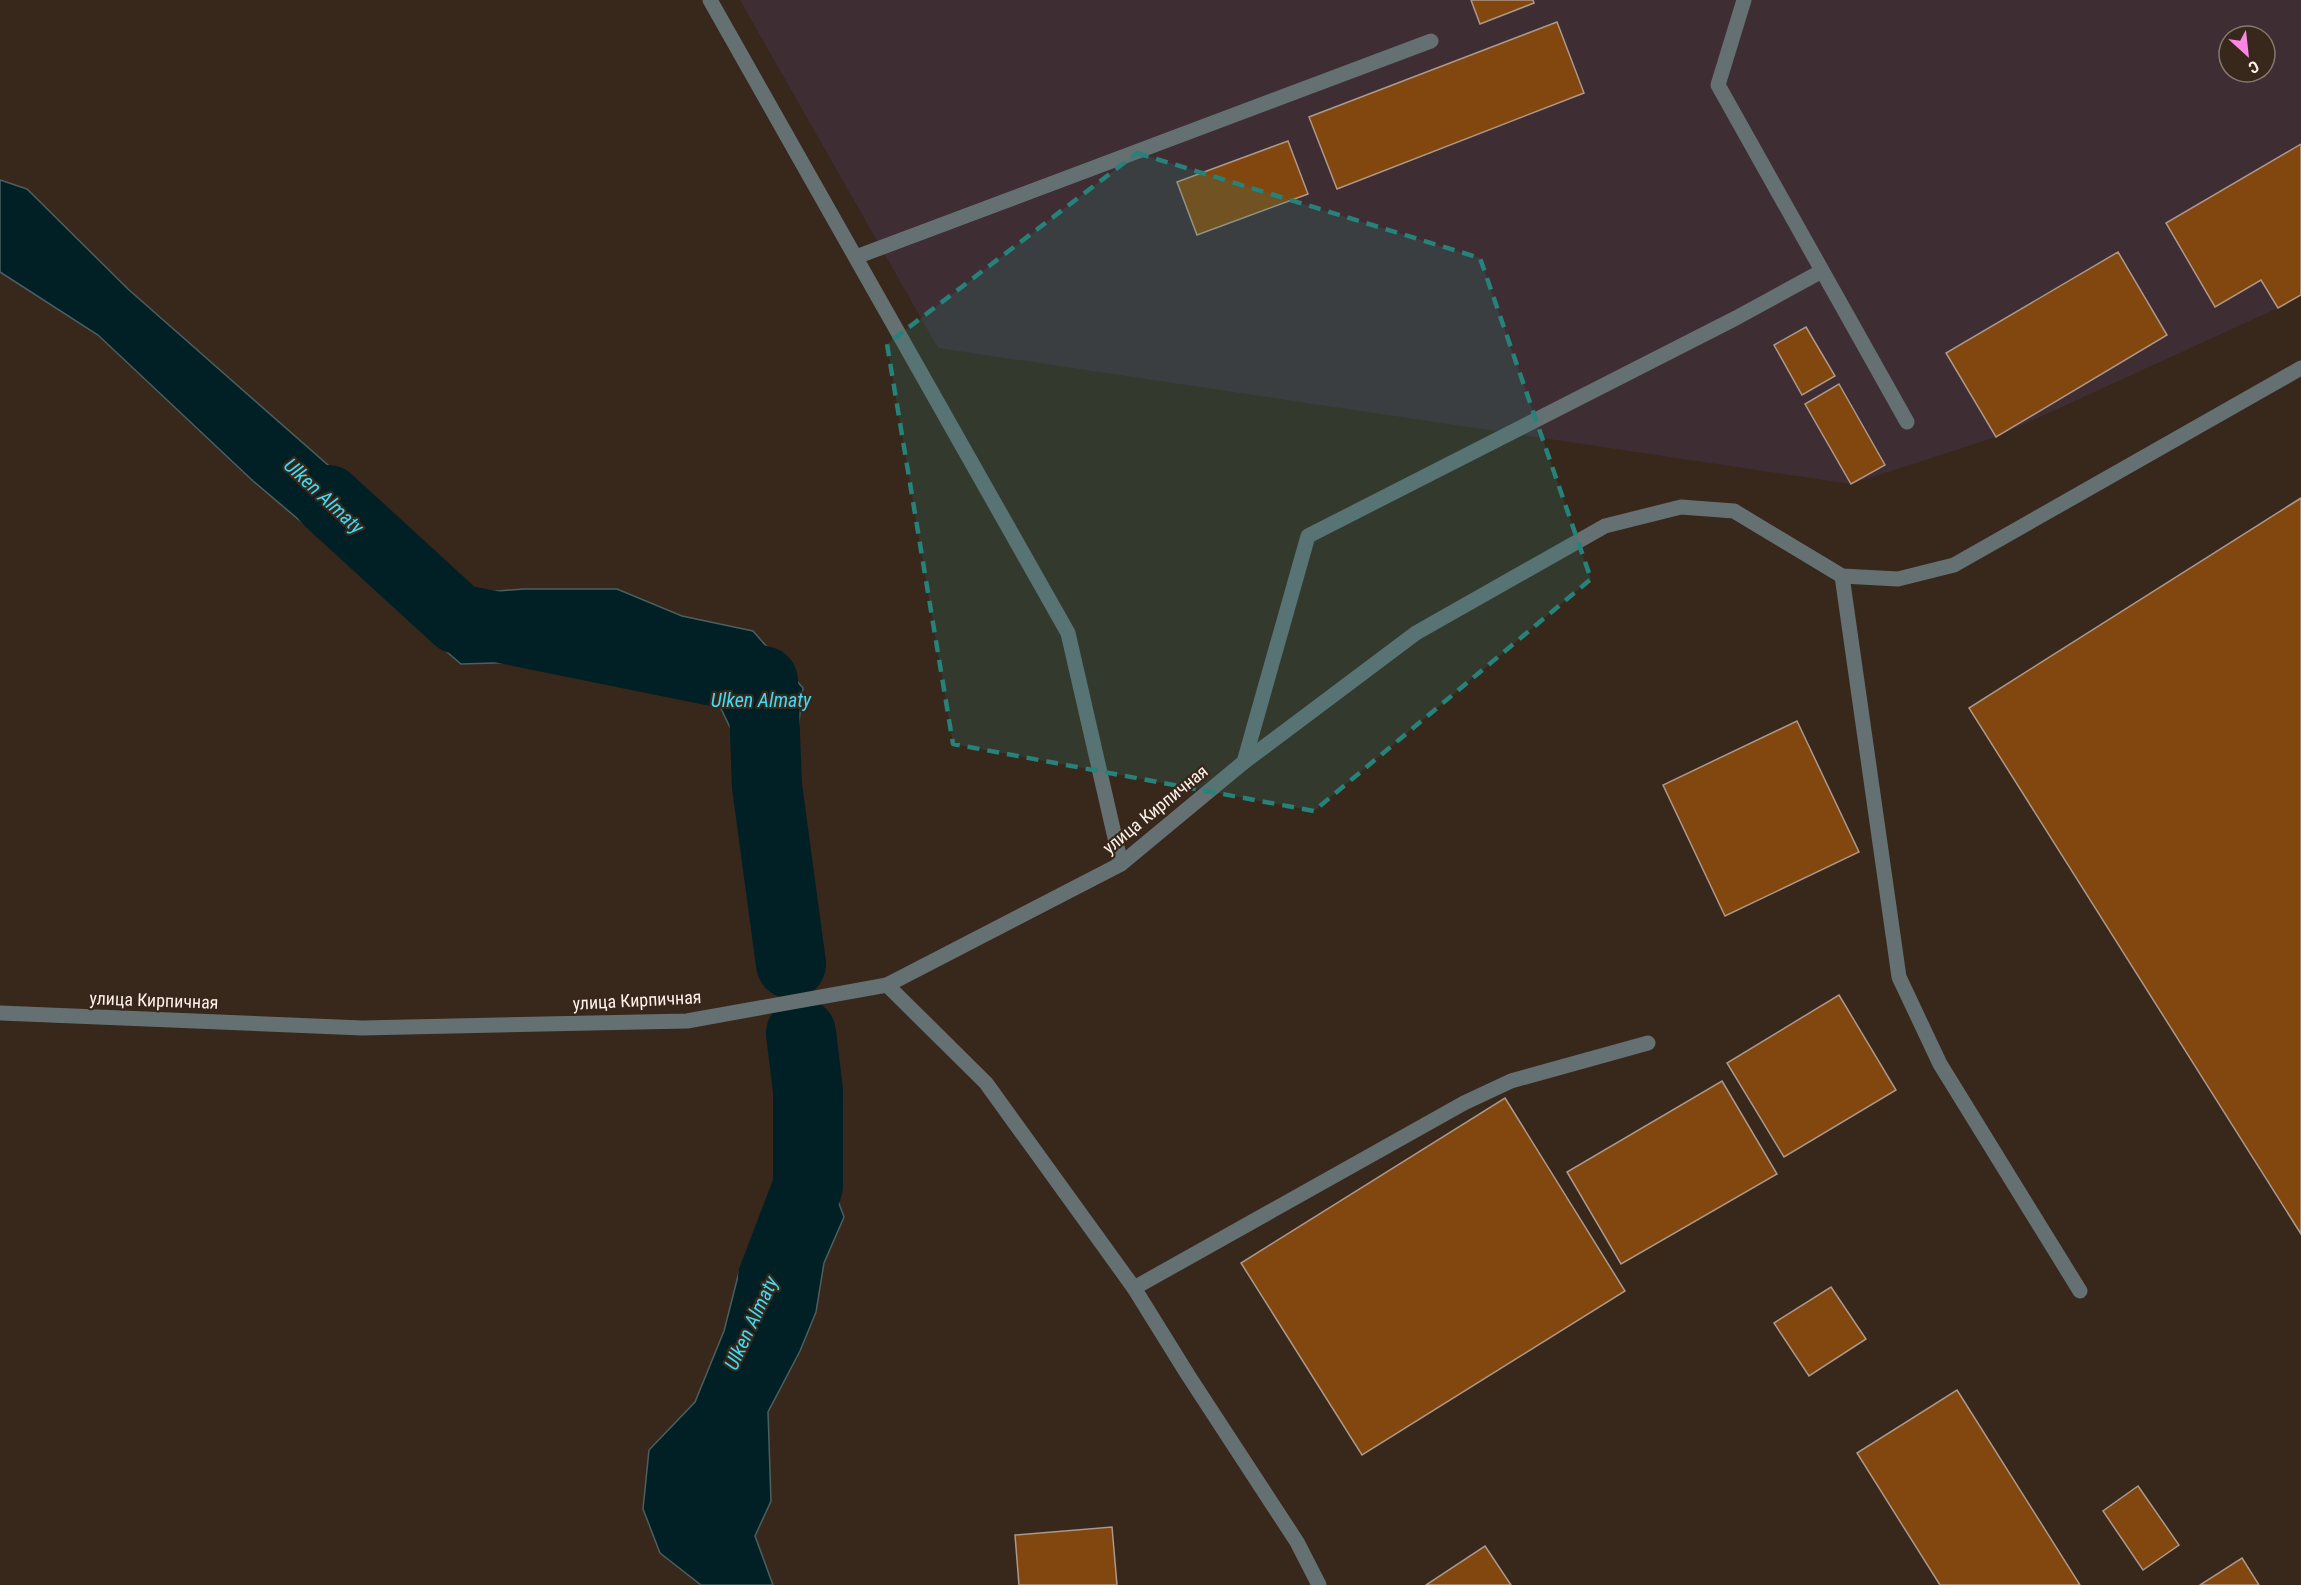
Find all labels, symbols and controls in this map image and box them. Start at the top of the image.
north arrow [2217,24,2277,84]
text: С [2245,56,2262,77]
water label: Ulken Almaty [279,453,370,540]
water label: Ulken Almaty [711,688,812,712]
street label: улица Кирпичная [1098,760,1212,858]
street label: улица Кирпичная [572,986,702,1014]
street label: улица Кирпичная [89,987,219,1013]
water label: Ulken Almaty [719,1272,783,1374]

